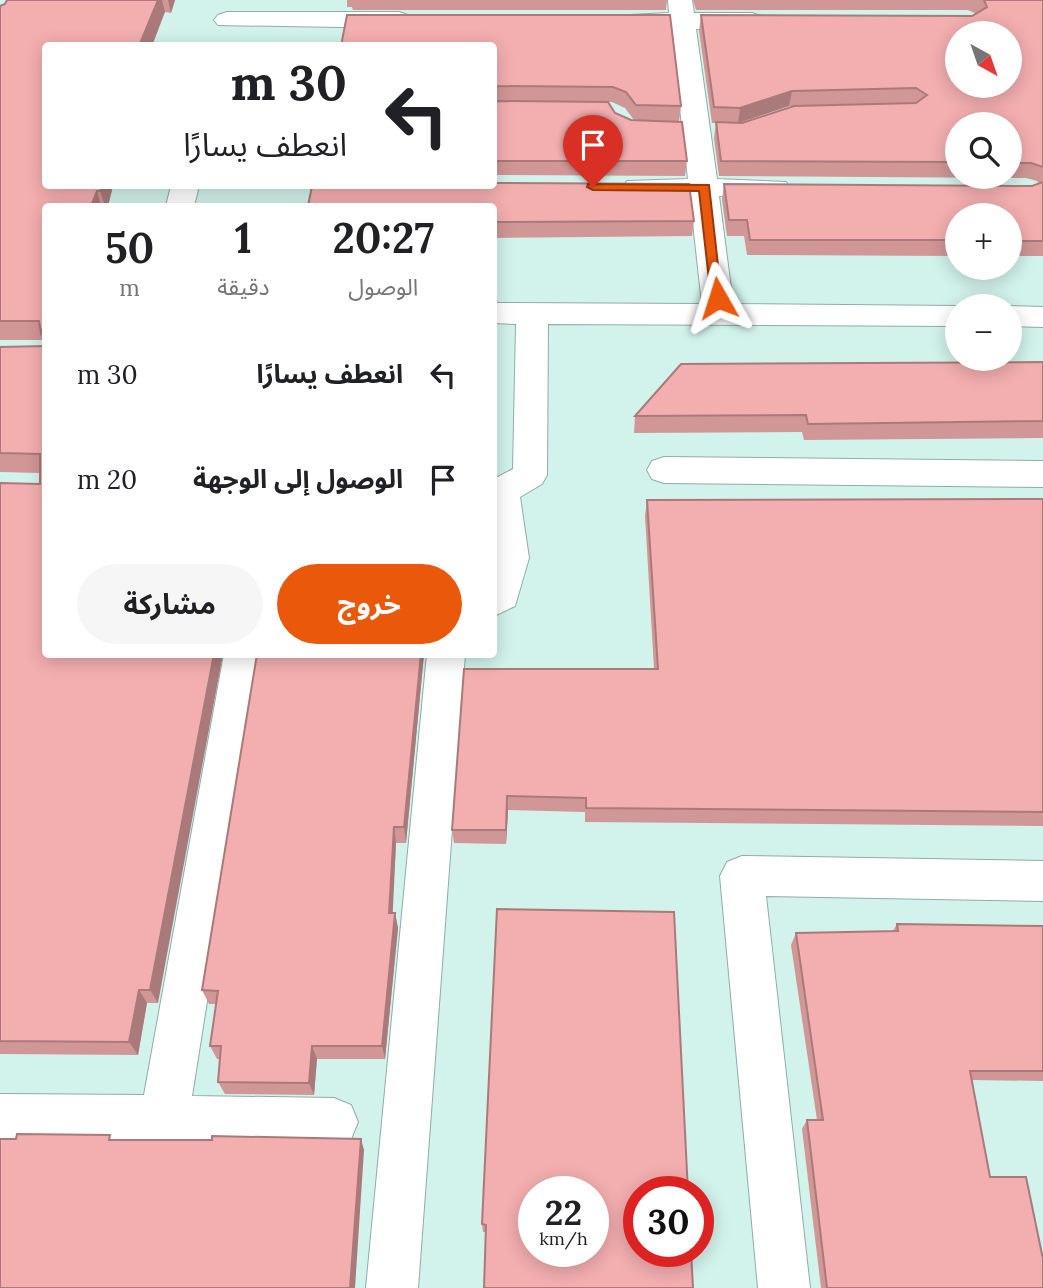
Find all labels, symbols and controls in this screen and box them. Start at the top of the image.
north arrow [945,21,1022,98]
map controls [945,21,1022,371]
text: 30 m [230,51,347,113]
icon: left [371,70,462,161]
button: search [945,112,1022,189]
pin [563,115,623,187]
text: انعطف يسارًا [183,124,347,165]
icon: arrive [574,126,612,164]
button: + [945,203,1022,280]
text: 1 [235,211,252,265]
text: 20:27 [332,211,434,265]
text: 50 [105,221,154,275]
position arrow [681,261,755,335]
text: دقيقة [217,272,270,301]
text: الوصول [348,272,418,301]
text: m [119,273,140,302]
button: − [945,294,1022,371]
icon: left [424,356,462,394]
text: انعطف يسارًا [256,357,403,390]
text: 30 m [77,358,138,391]
icon: arrive [424,461,462,499]
text: الوصول إلى الوجهة [193,462,403,495]
text: 20 m [77,463,137,496]
button: مشاركة [77,564,263,644]
button: خروج [277,564,462,644]
speed limit sign: 30 [623,1176,714,1267]
text: 22 [545,1190,582,1235]
text: km/h [539,1227,588,1250]

